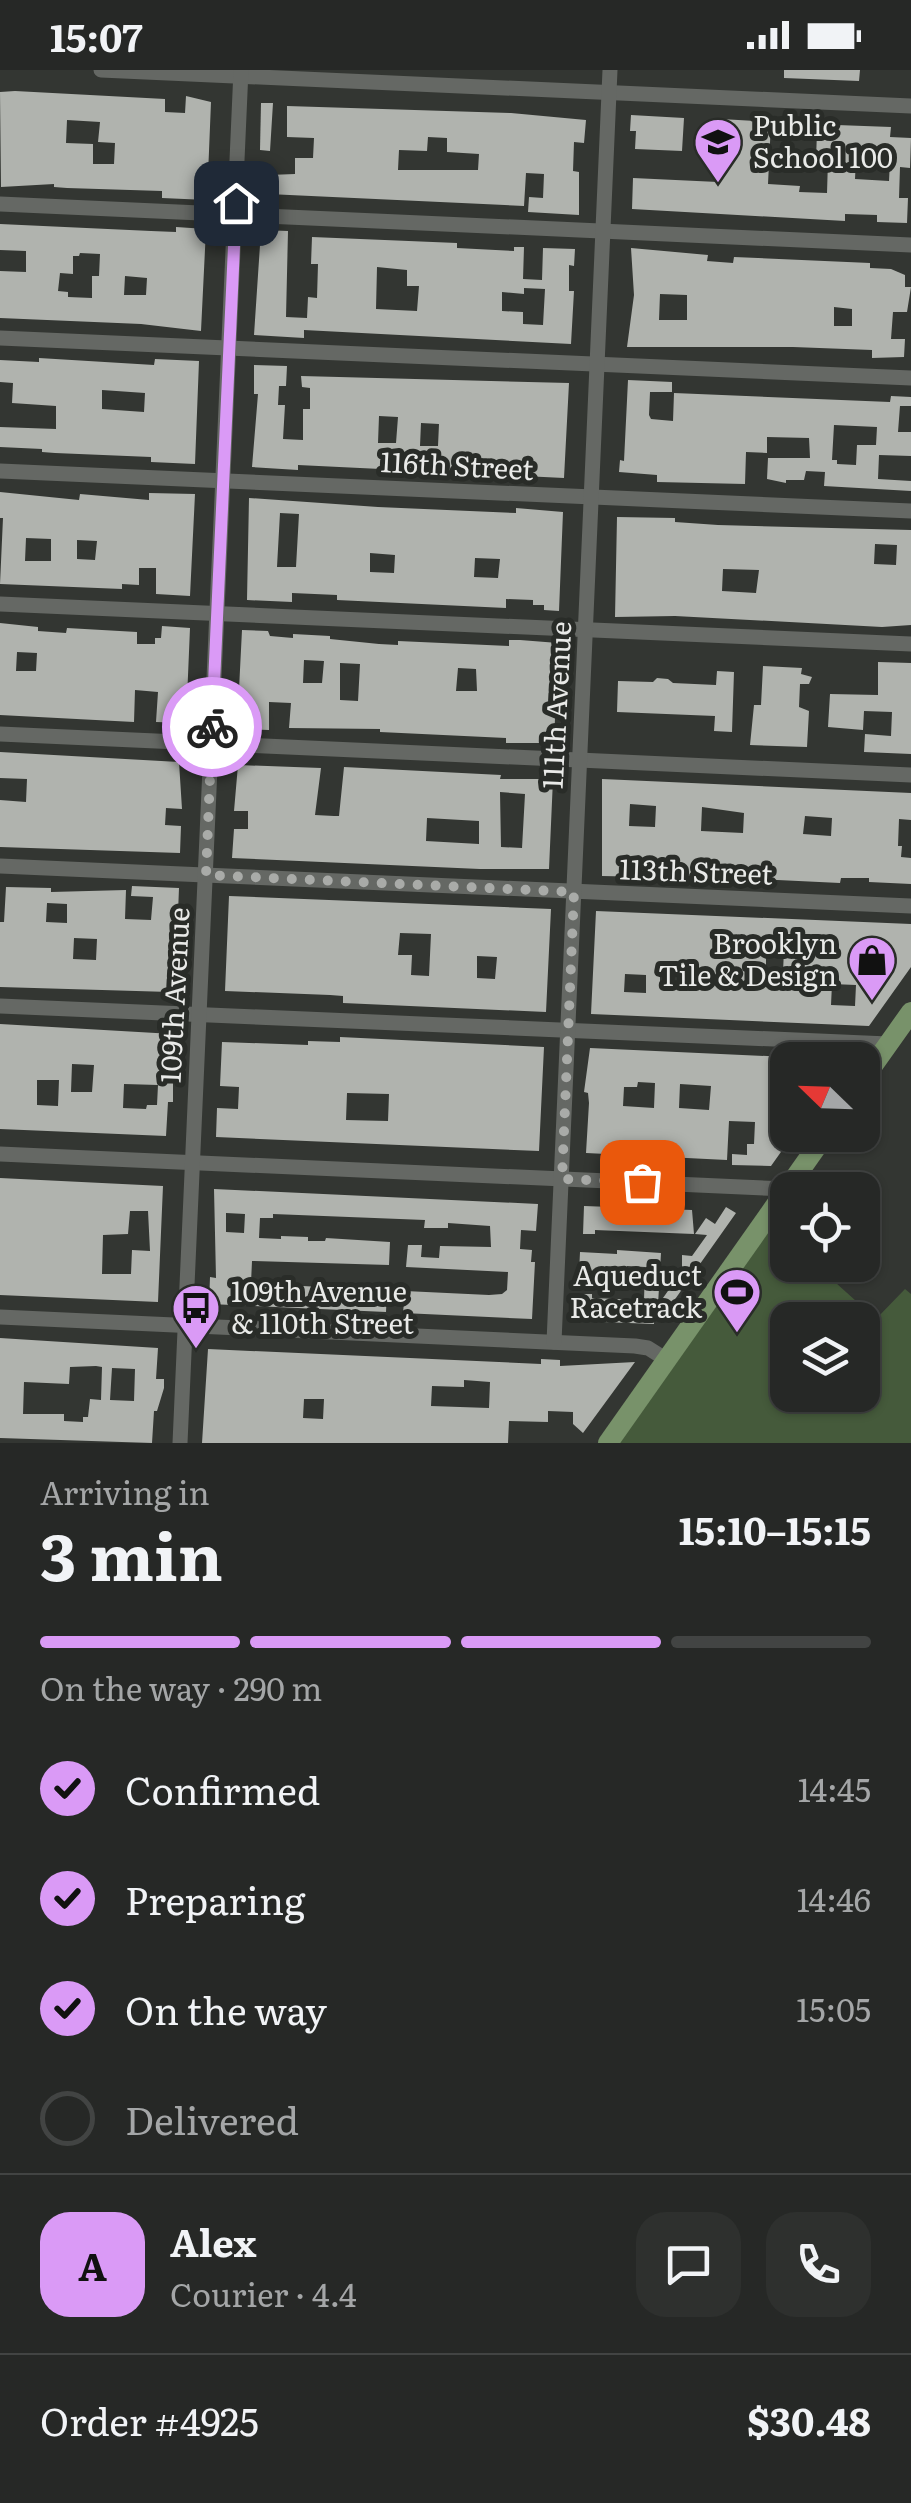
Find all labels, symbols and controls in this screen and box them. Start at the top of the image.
text: 15:07 [50,7,143,64]
place label: Public School 100 [753,103,893,177]
school or university icon: Public School 100 [692,116,744,184]
pin [194,161,279,246]
icon: home [209,176,264,231]
street label: 116th Street [379,439,535,489]
street label: 111th Avenue [530,620,580,790]
courier [162,677,262,777]
icon: bike [185,700,240,755]
street label: 113th Street [619,846,774,894]
street label: 109th Avenue [147,906,199,1084]
place label: Brooklyn Tile & Design [658,921,837,995]
shop icon: Brooklyn Tile & Design [846,934,898,1002]
north arrow [770,1042,880,1152]
map controls [770,1042,880,1412]
pin [600,1140,685,1225]
icon: bag [615,1155,670,1210]
button: locate [770,1172,880,1282]
place label: Aqueduct Racetrack [570,1253,703,1327]
sports icon: Aqueduct Racetrack [711,1266,763,1334]
place label: 109th Avenue & 110th Street [231,1269,415,1343]
bus stop icon: 109th Avenue & 110th Street [170,1282,222,1350]
button: layers [770,1302,880,1412]
text: Arriving in [40,1467,210,1515]
text: 15:10–15:15 [679,1500,871,1557]
text: 3 min [40,1504,223,1601]
text: On the way · 290 m [40,1663,322,1711]
text: Confirmed [125,1760,320,1817]
icon: check [40,1761,95,1816]
text: 14:45 [798,1764,871,1812]
text: Preparing [125,1870,305,1927]
icon: check [40,1871,95,1926]
text: 14:46 [797,1874,871,1922]
text: On the way [125,1980,327,2037]
icon: check [40,1981,95,2036]
text: 15:05 [796,1984,871,2032]
text: Delivered [125,2090,299,2147]
text: Alex [170,2212,256,2269]
button: chat [636,2212,741,2317]
button: phone [766,2212,871,2317]
text: A [78,2236,107,2293]
text: Courier · 4.4 [170,2269,357,2317]
text: Order #4925 [40,2391,259,2448]
text: $30.48 [747,2391,871,2448]

